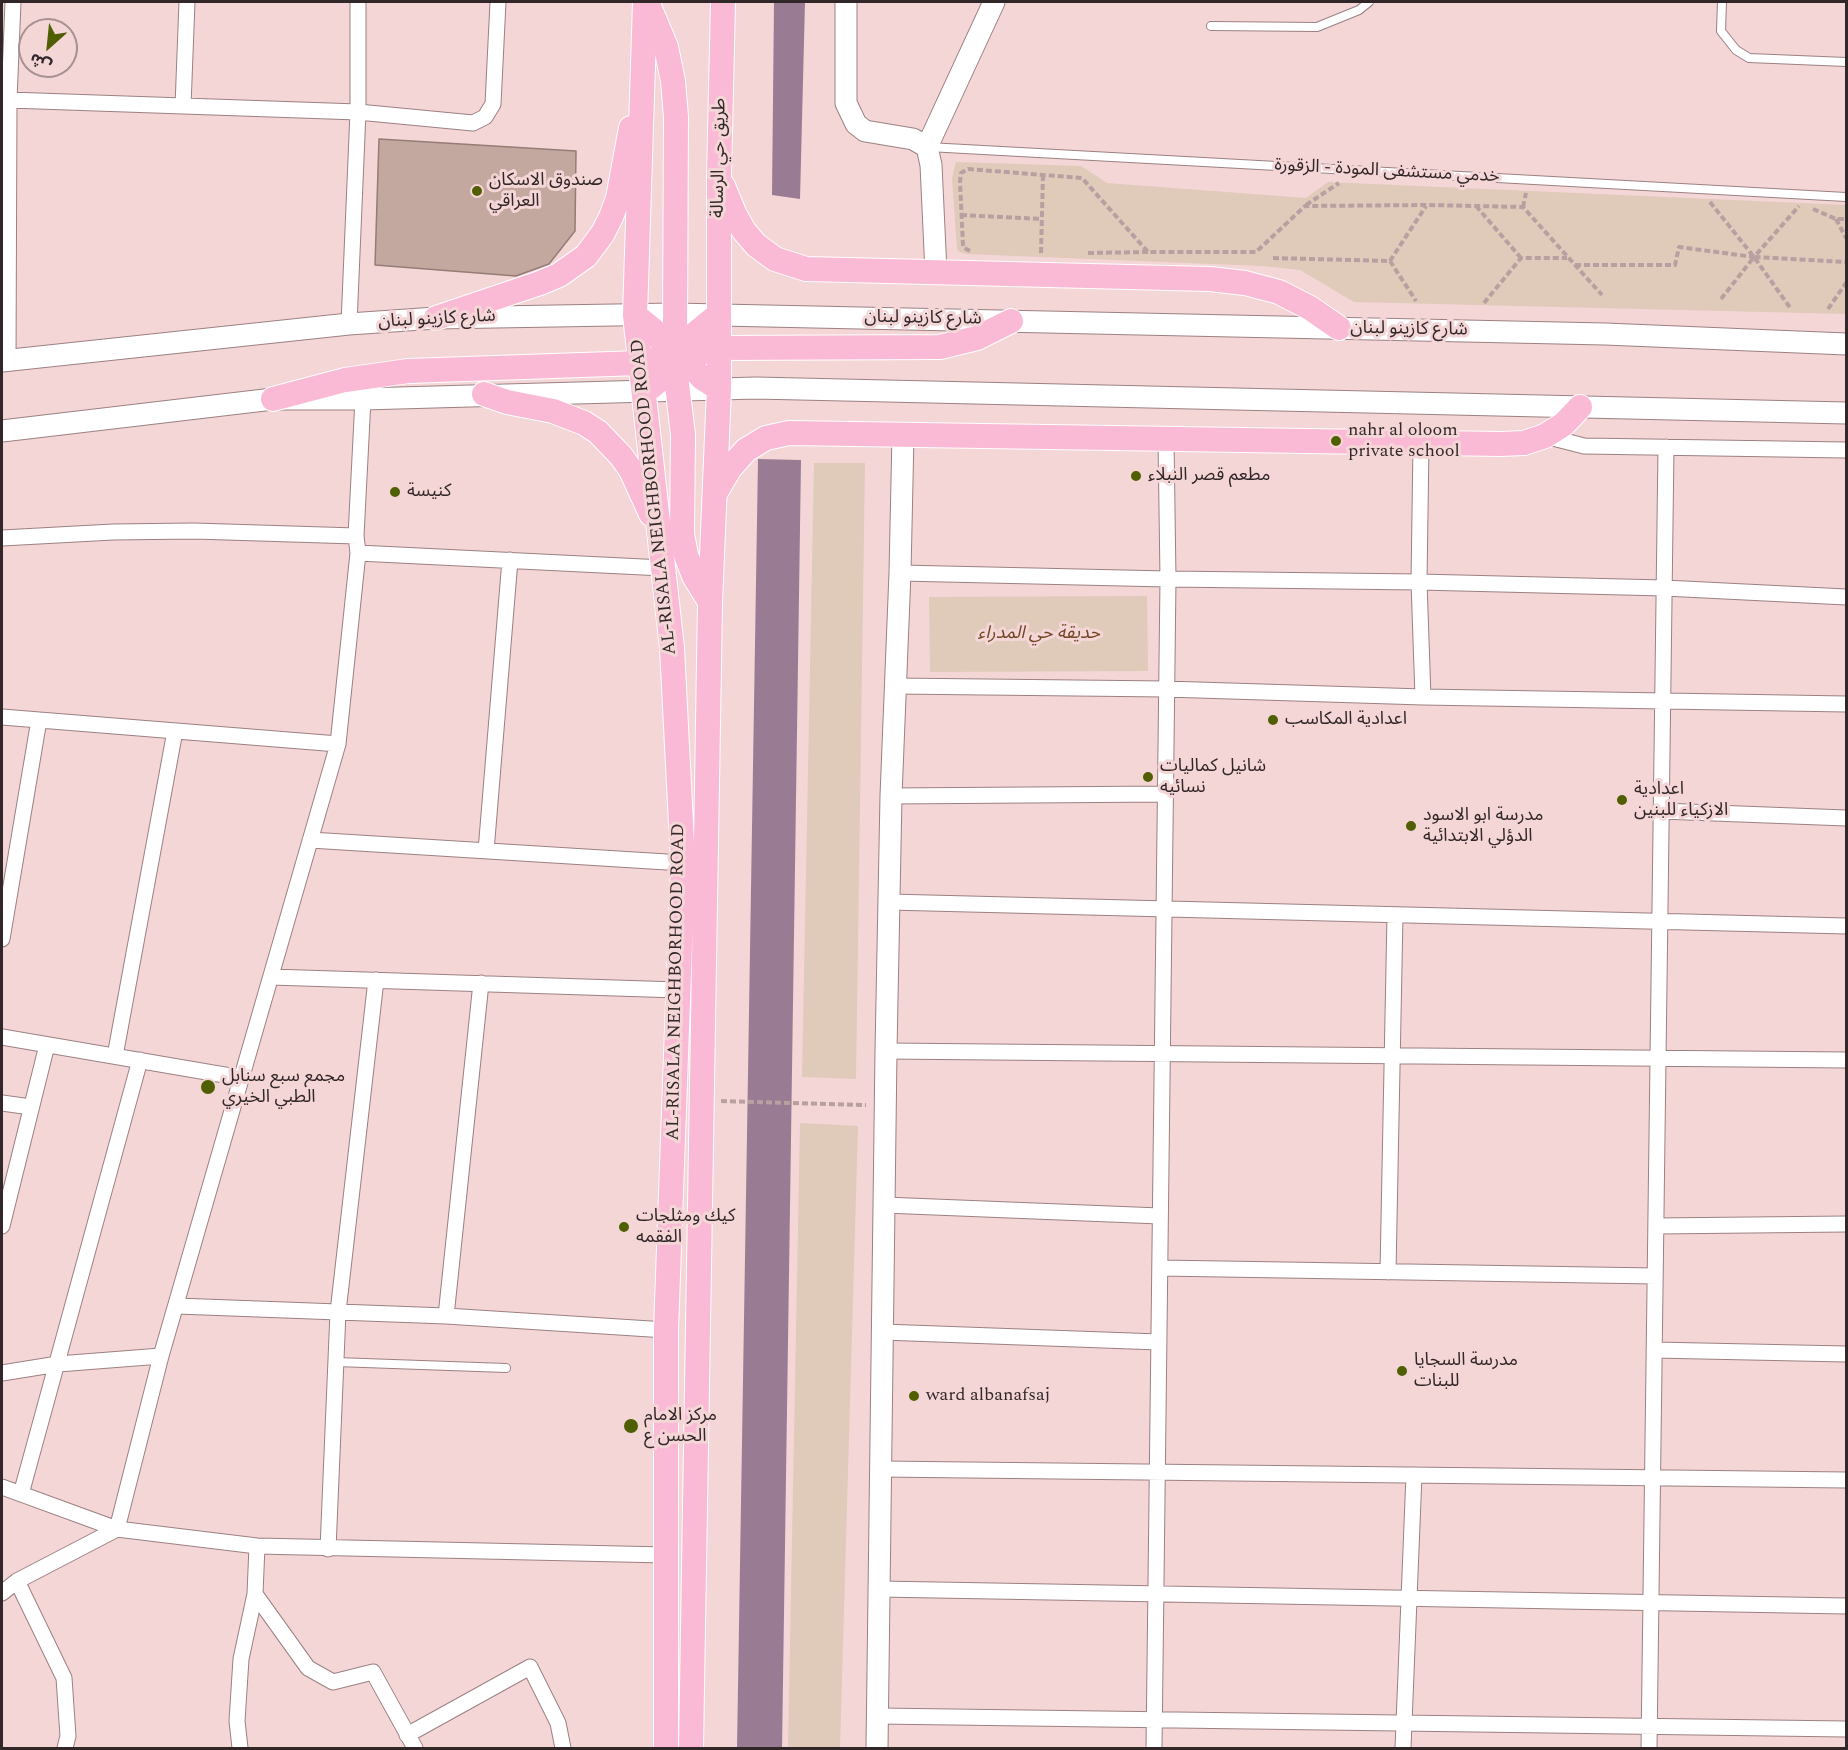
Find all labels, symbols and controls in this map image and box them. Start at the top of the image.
north arrow [18,18,78,78]
text: ش [26,47,56,78]
street label: طريق حي الرسالة [708,98,732,218]
street label: خدمي مستشفى المودة - الزقورة [1274,155,1500,189]
place label: صندوق الاسكان العراقي [489,170,603,213]
marker: صندوق الاسكان العراقي [470,184,484,198]
street label: شارع كازينو لبنان [378,306,496,334]
street label: شارع كازينو لبنان [864,307,982,331]
street label: شارع كازينو لبنان [1350,318,1468,342]
street label: AL-RISALA NEIGHBORHOOD ROAD [628,338,682,656]
place label: nahr al oloom private school [1348,420,1460,462]
marker: nahr al oloom private school [1329,434,1343,448]
place label: مطعم قصر النبلاء [1148,465,1270,487]
marker: مطعم قصر النبلاء [1129,469,1143,483]
place label: كنيسة [407,481,451,503]
marker: كنيسة [388,485,402,499]
park label: حديقة حي المدراء [978,623,1100,645]
place label: اعدادية المكاسب [1285,709,1407,731]
marker: اعدادية المكاسب [1266,713,1280,727]
place label: شانيل كماليات نسائيه [1160,756,1266,798]
marker: شانيل كماليات نسائيه [1141,770,1155,784]
place label: اعدادية الازكياء للبنين [1634,779,1728,822]
marker: اعدادية الازكياء للبنين [1615,793,1629,807]
place label: مدرسة ابو الاسود الدؤلي الابتدائية [1423,805,1544,848]
marker: مدرسة ابو الاسود الدؤلي الابتدائية [1404,819,1418,833]
street label: AL-RISALA NEIGHBORHOOD ROAD [663,823,691,1141]
place label: مجمع سبع سنابل الطبي الخيري [222,1066,345,1108]
marker: مجمع سبع سنابل الطبي الخيري [199,1078,217,1096]
place label: كيك ومثلجات الفقمه [636,1206,735,1248]
marker: كيك ومثلجات الفقمه [617,1220,631,1234]
place label: مدرسة السجايا للبنات [1414,1350,1518,1392]
marker: مدرسة السجايا للبنات [1395,1364,1409,1378]
place label: ward albanafsaj [926,1385,1050,1407]
marker: ward albanafsaj [907,1389,921,1403]
place label: مركز الامام الحسن ع [644,1405,717,1448]
marker: مركز الامام الحسن ع [622,1417,640,1435]

